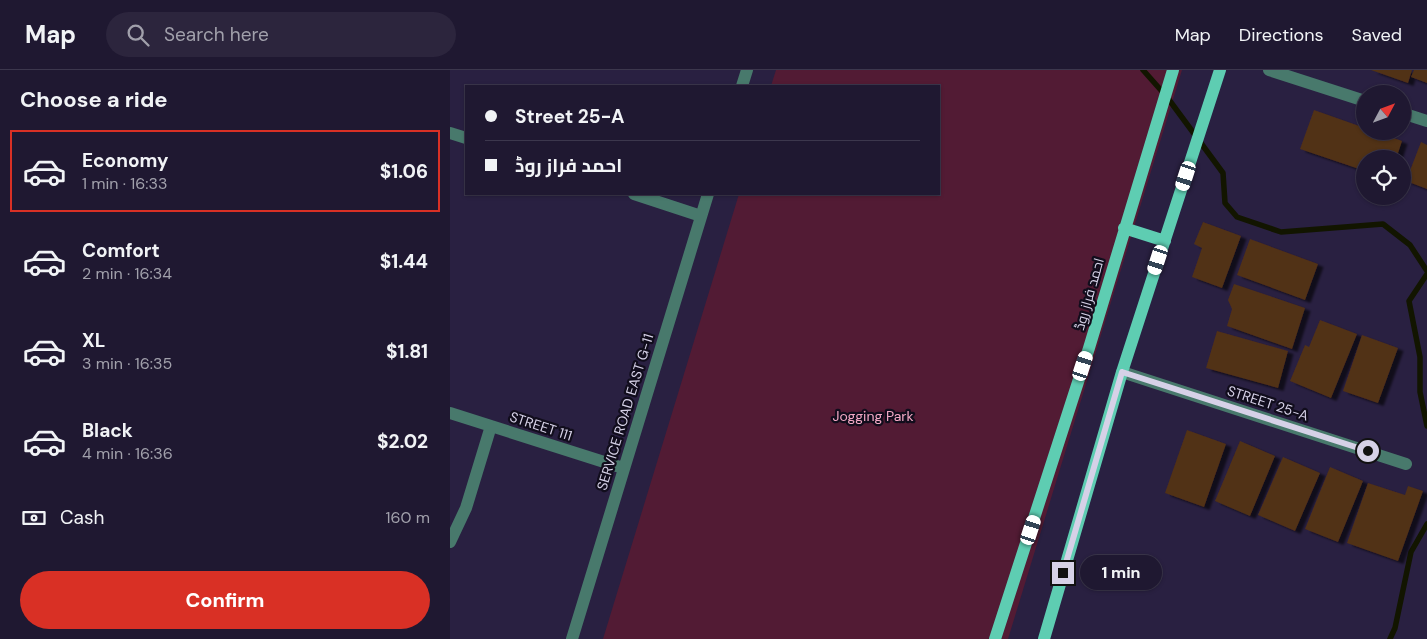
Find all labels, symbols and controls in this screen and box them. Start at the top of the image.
search box [106,12,456,57]
text: Map [25,19,76,50]
icon: search [124,21,152,49]
text: Search here [164,22,269,47]
text: Map [1175,23,1211,47]
text: Directions [1239,23,1324,47]
text: Saved [1352,23,1402,47]
text: Choose a ride [20,85,168,114]
north arrow [1356,85,1411,140]
map controls [1356,85,1411,205]
text: Street 25-A [515,104,624,129]
text: Economy [82,148,169,173]
icon: car [22,149,67,194]
button: locate [1356,150,1411,205]
text: احمد فراز روڈ [515,153,622,178]
text: $1.06 [380,159,428,184]
car [1174,159,1197,193]
text: 1 min · 16:33 [82,173,167,194]
text: Comfort [82,238,160,263]
icon: car [22,239,67,284]
car [1146,243,1169,277]
text: $1.44 [380,249,428,274]
street label: احمد فراز روڈ [1070,256,1108,332]
text: 2 min · 16:34 [82,263,172,284]
text: XL [82,328,105,353]
icon: car [22,329,67,374]
street label: SERVICE ROAD EAST G-11 [593,331,657,493]
text: $1.81 [386,339,428,364]
car [1071,349,1094,383]
text: 3 min · 16:35 [82,353,172,374]
street label: STREET 25-A [1225,381,1311,425]
street label: STREET 111 [508,407,574,445]
park label: Jogging Park [832,407,914,425]
text: Black [82,418,133,443]
icon: car [22,419,67,464]
text: $2.02 [377,429,428,454]
route start [1357,440,1379,462]
text: 4 min · 16:36 [82,443,173,464]
icon: cash [20,504,48,532]
text: Cash [60,505,104,530]
text: 160 m [386,507,430,528]
car [1019,513,1042,547]
callout: 1 min [1080,556,1163,590]
route end [1052,562,1074,584]
text: 1 min [1101,562,1141,583]
button: Confirm [20,571,430,629]

